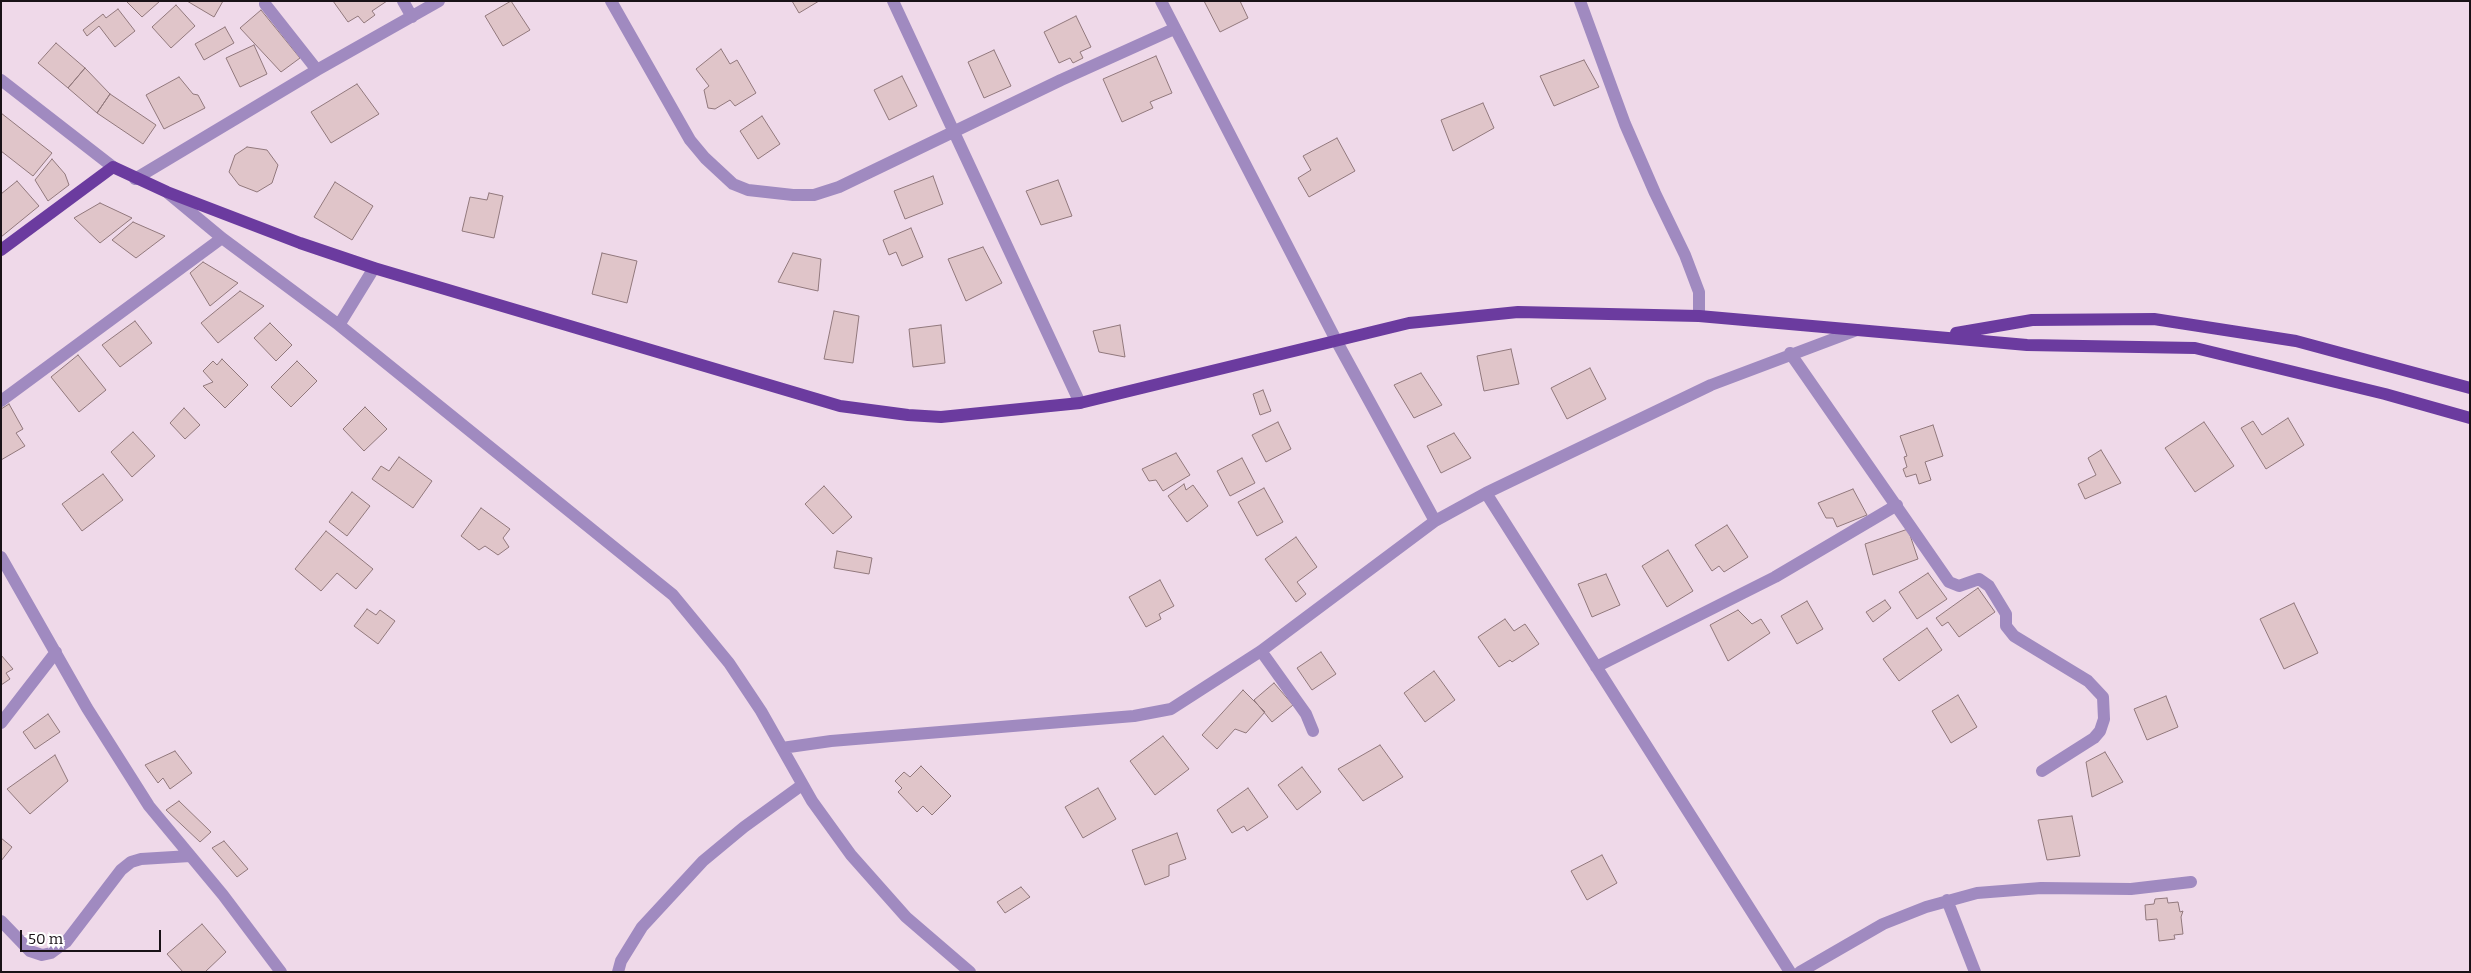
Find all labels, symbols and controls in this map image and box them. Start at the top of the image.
scale bar [22,920,164,952]
text: 50 m [28,930,63,948]

